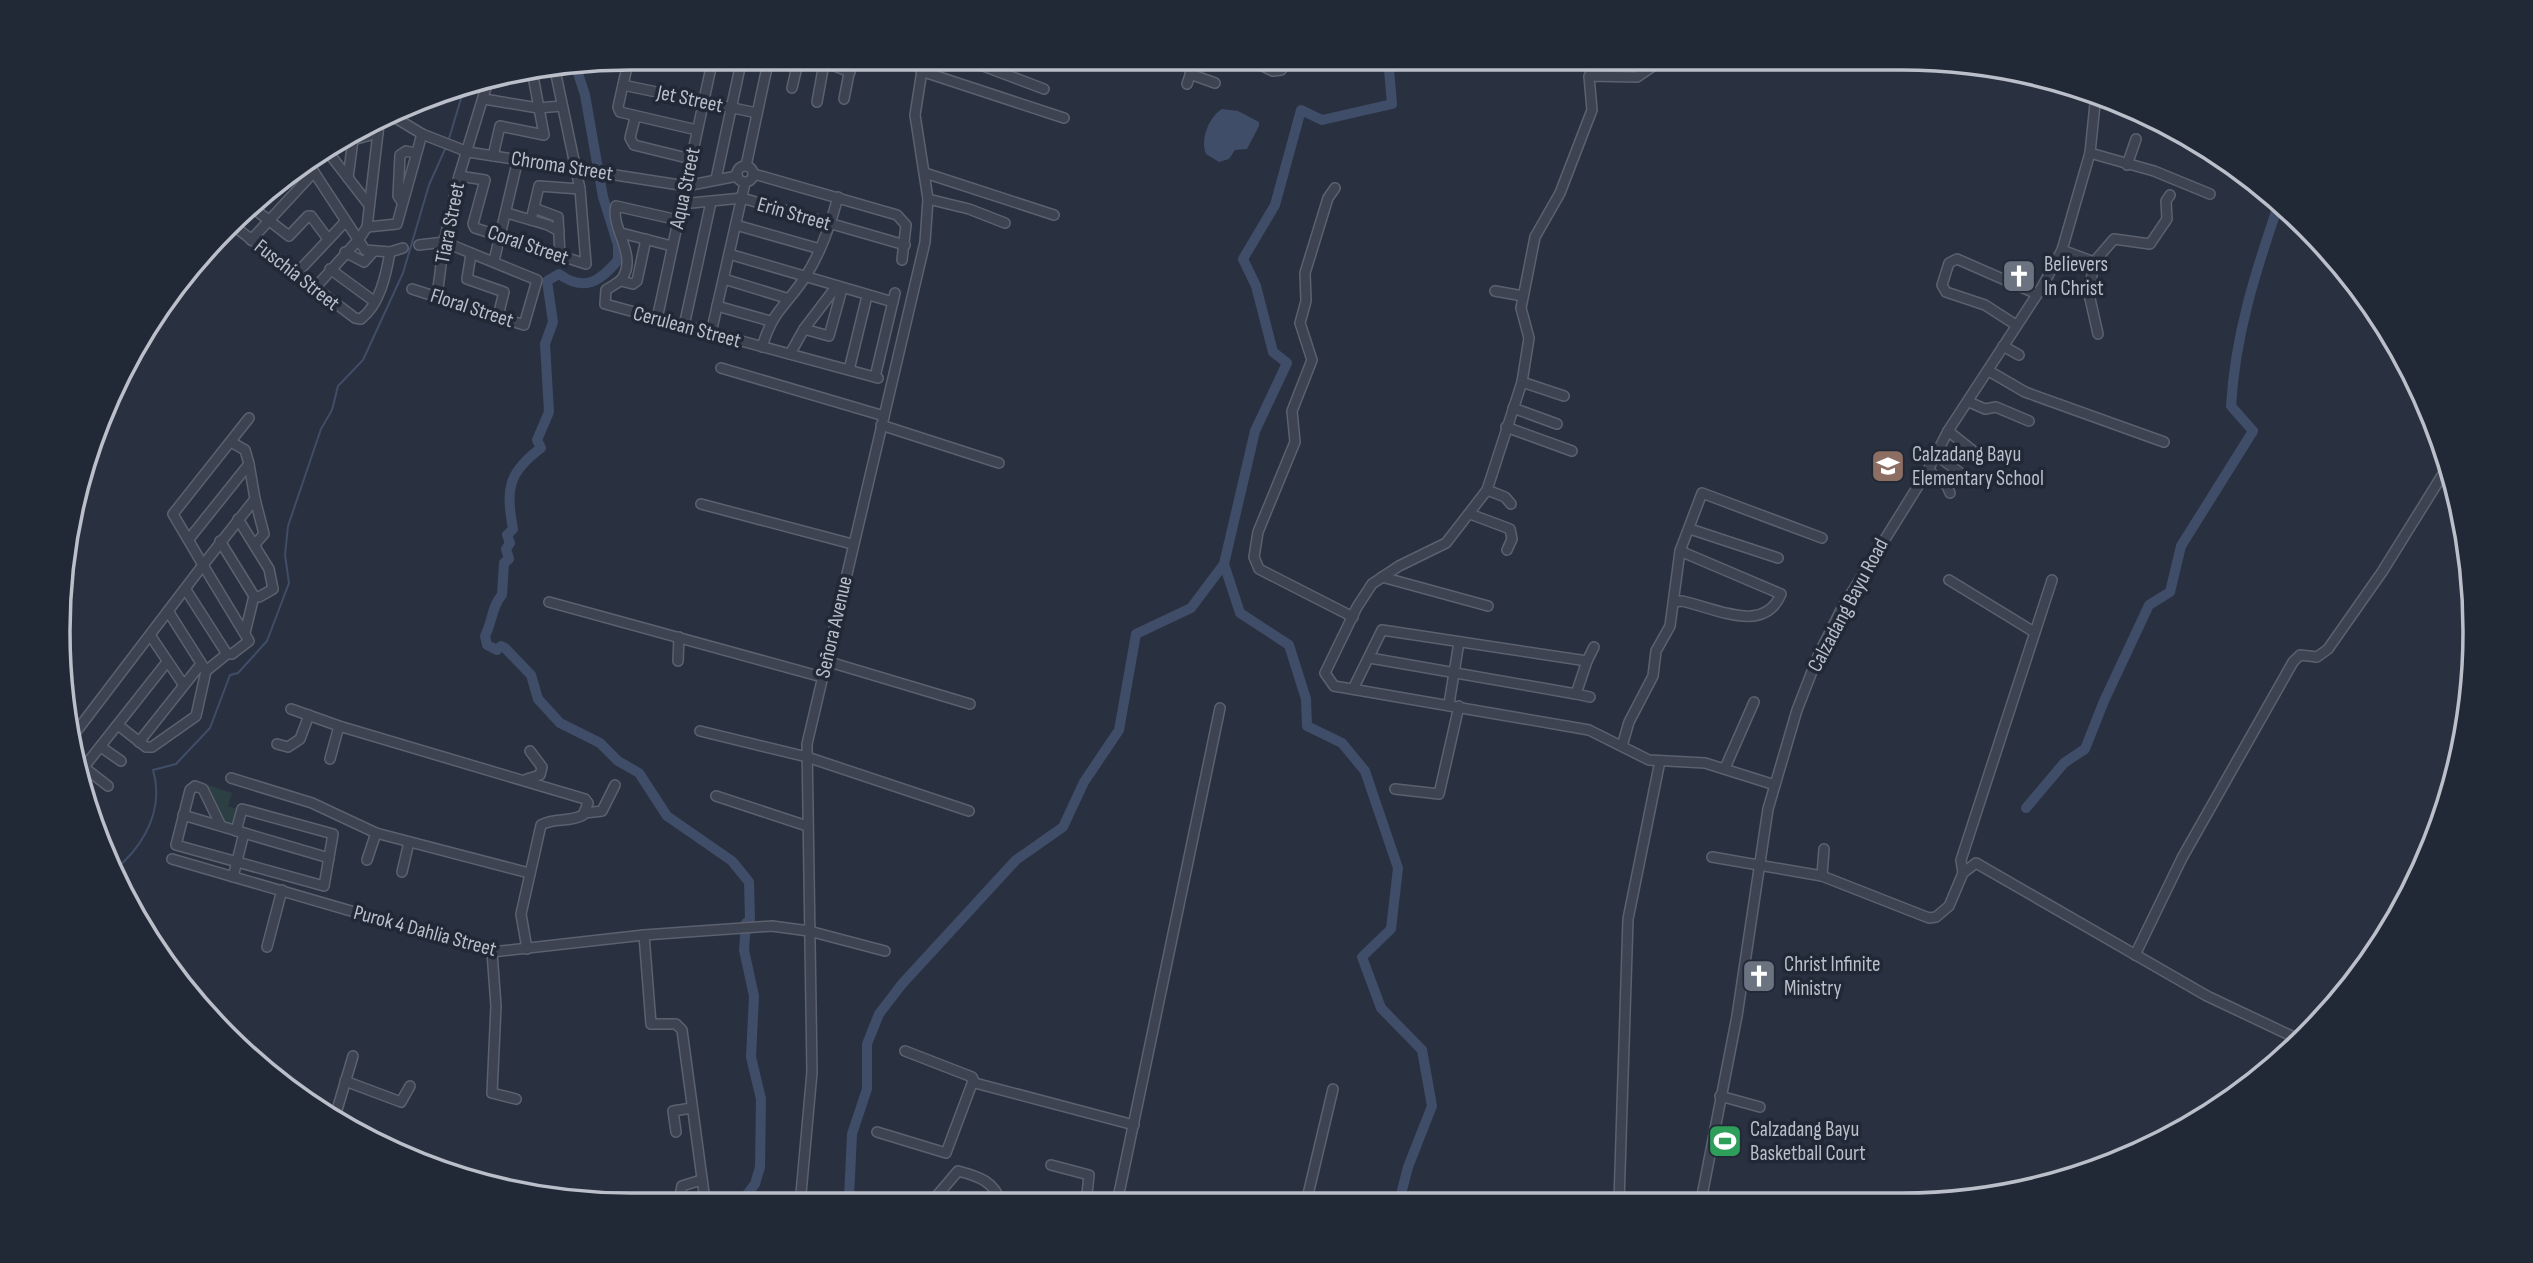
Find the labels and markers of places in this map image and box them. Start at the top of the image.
place label: Believers In Christ [2044,252,2108,301]
church icon: Believers In Christ [2000,257,2038,295]
place label: Calzadang Bayu Elementary School [1912,442,2044,491]
school or university icon: Calzadang Bayu Elementary School [1869,447,1907,485]
place label: Christ Infinite Ministry [1784,952,1880,1001]
church icon: Christ Infinite Ministry [1740,957,1778,995]
place label: Calzadang Bayu Basketball Court [1750,1117,1866,1166]
sports icon: Calzadang Bayu Basketball Court [1706,1122,1744,1160]

